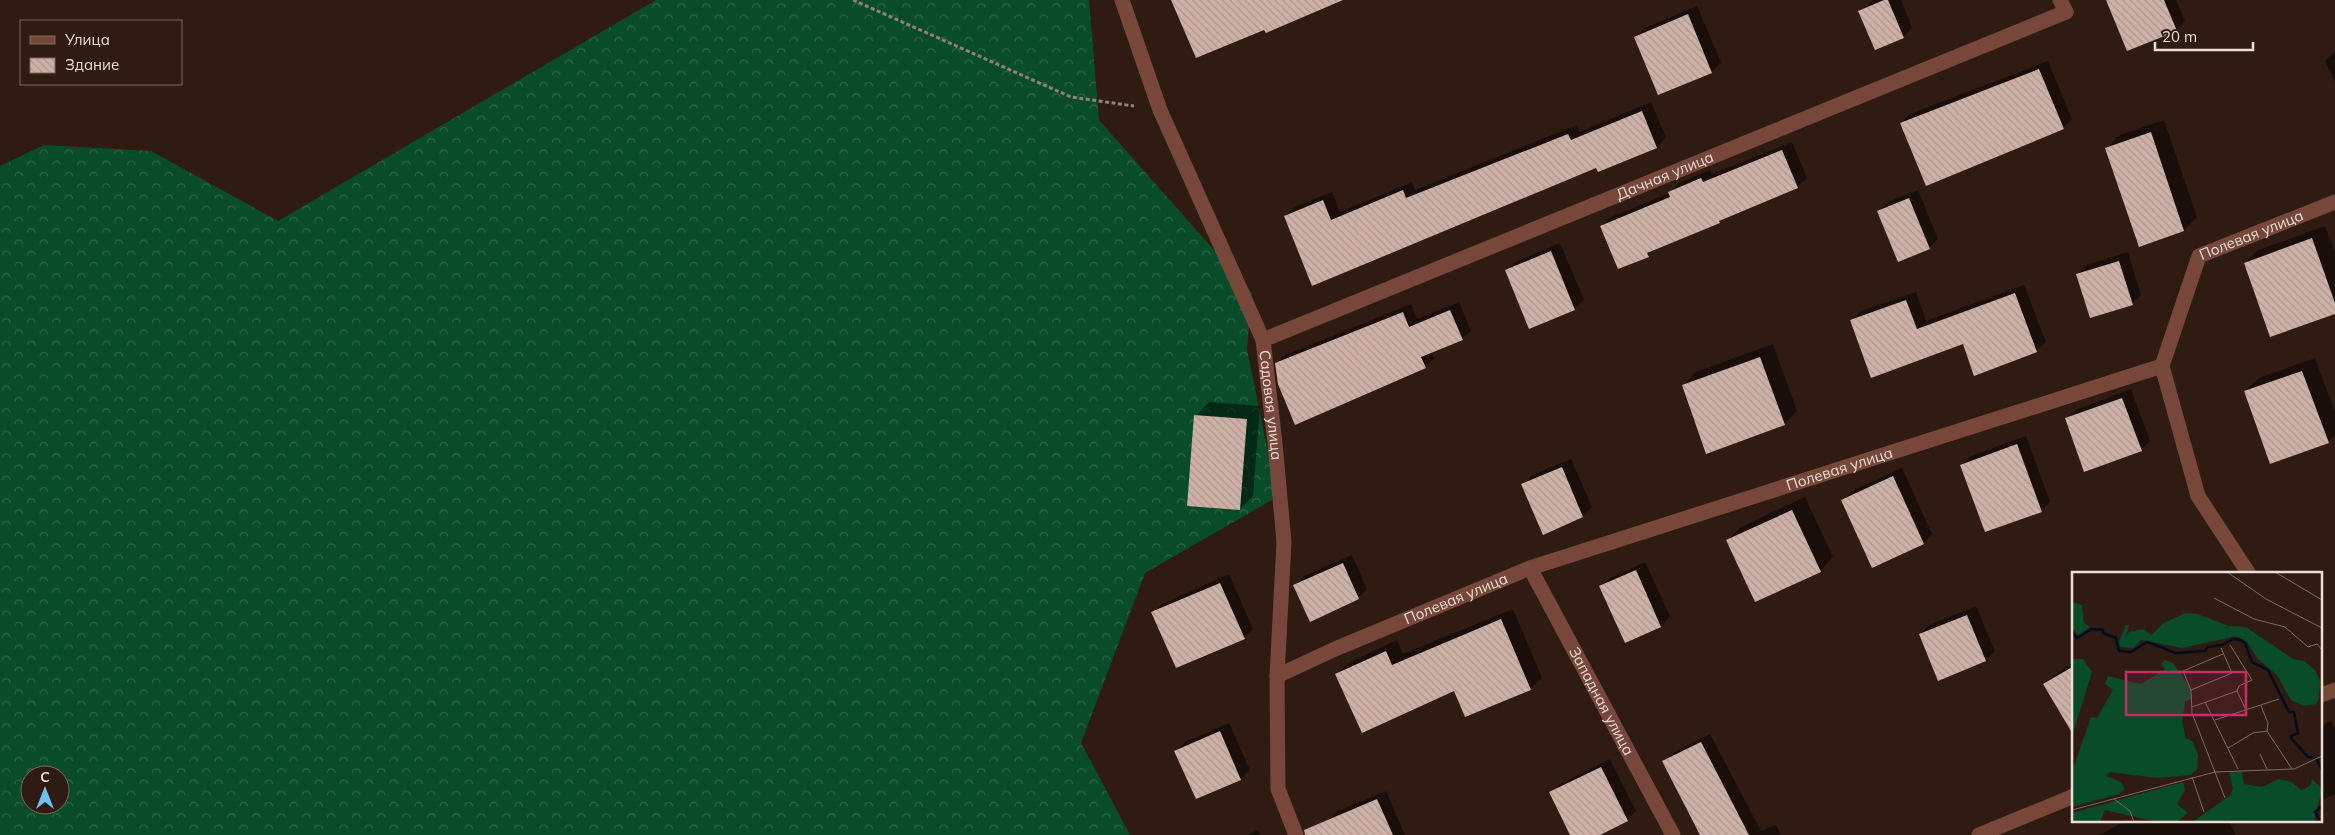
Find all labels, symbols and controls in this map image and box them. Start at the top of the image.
legend [20,20,182,85]
scale bar [2155,20,2252,52]
text: 20 m [2162,27,2197,46]
text: Улица [64,30,110,49]
text: Здание [65,55,119,74]
street label: Дачная улица [1613,147,1716,204]
street label: Полевая улица [2196,206,2306,264]
street label: Садовая улица [1255,349,1287,461]
street label: Полевая улица [1784,443,1895,495]
street label: Полевая улица [1401,568,1511,628]
inset map [2072,572,2322,822]
street label: Западная улица [1565,643,1638,758]
north arrow [20,765,70,815]
text: С [40,768,50,786]

